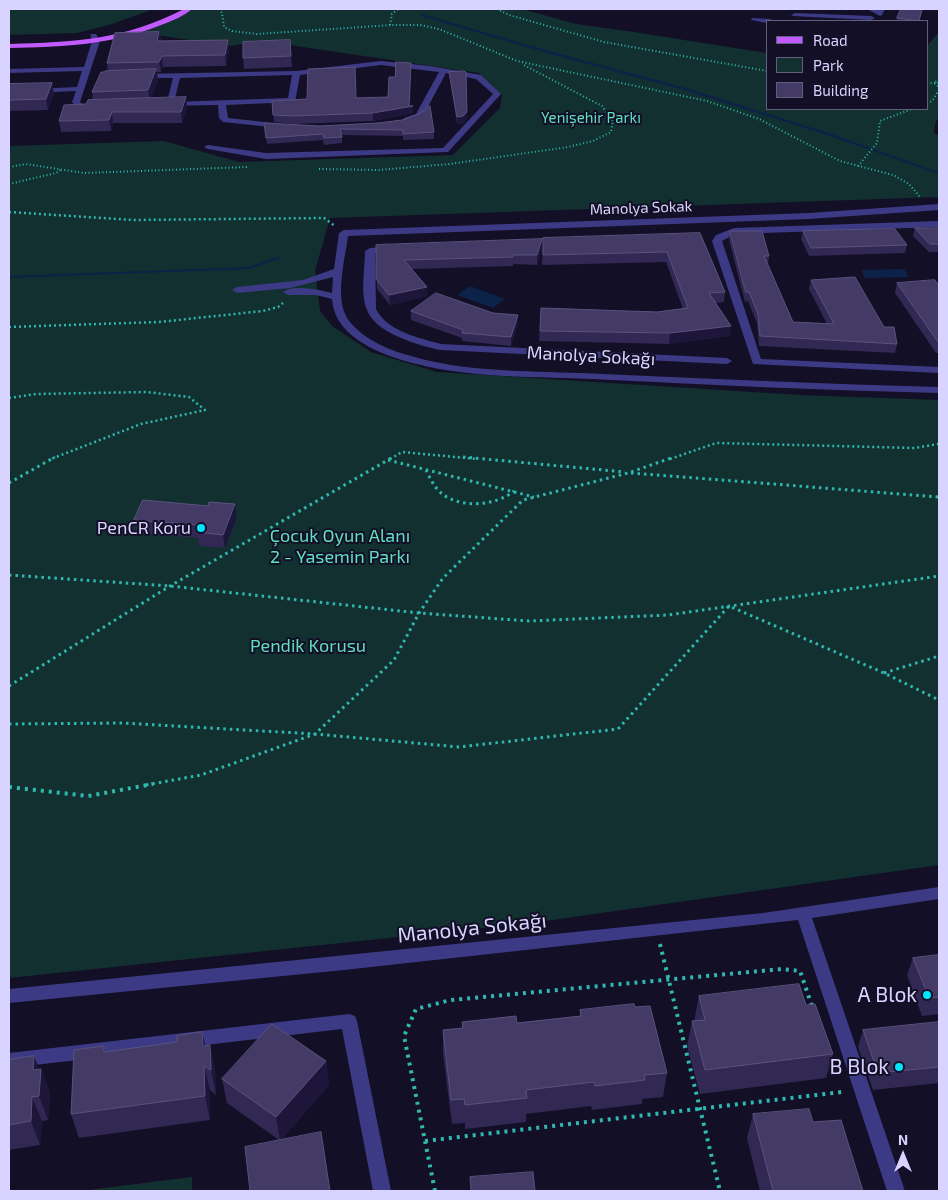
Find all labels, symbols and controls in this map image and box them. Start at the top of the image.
legend [766,20,928,110]
text: Road [813,31,848,49]
text: Park [813,56,844,74]
text: Building [813,81,868,99]
park label: Yenişehir Parkı [541,109,641,127]
street label: Manolya Sokak [589,197,693,219]
street label: Manolya Sokağı [526,342,656,370]
place label: PenCR Koru [97,517,191,539]
marker: PenCR Koru [195,522,207,534]
park label: Çocuk Oyun Alanı 2 - Yasemin Parkı [270,525,410,568]
park label: Pendik Korusu [250,635,366,657]
street label: Manolya Sokağı [396,908,548,948]
place label: A Blok [857,982,917,1008]
marker: A Blok [921,989,933,1001]
place label: B Blok [829,1054,889,1080]
marker: B Blok [893,1061,905,1073]
north arrow [878,1130,928,1180]
text: N [898,1131,908,1148]

